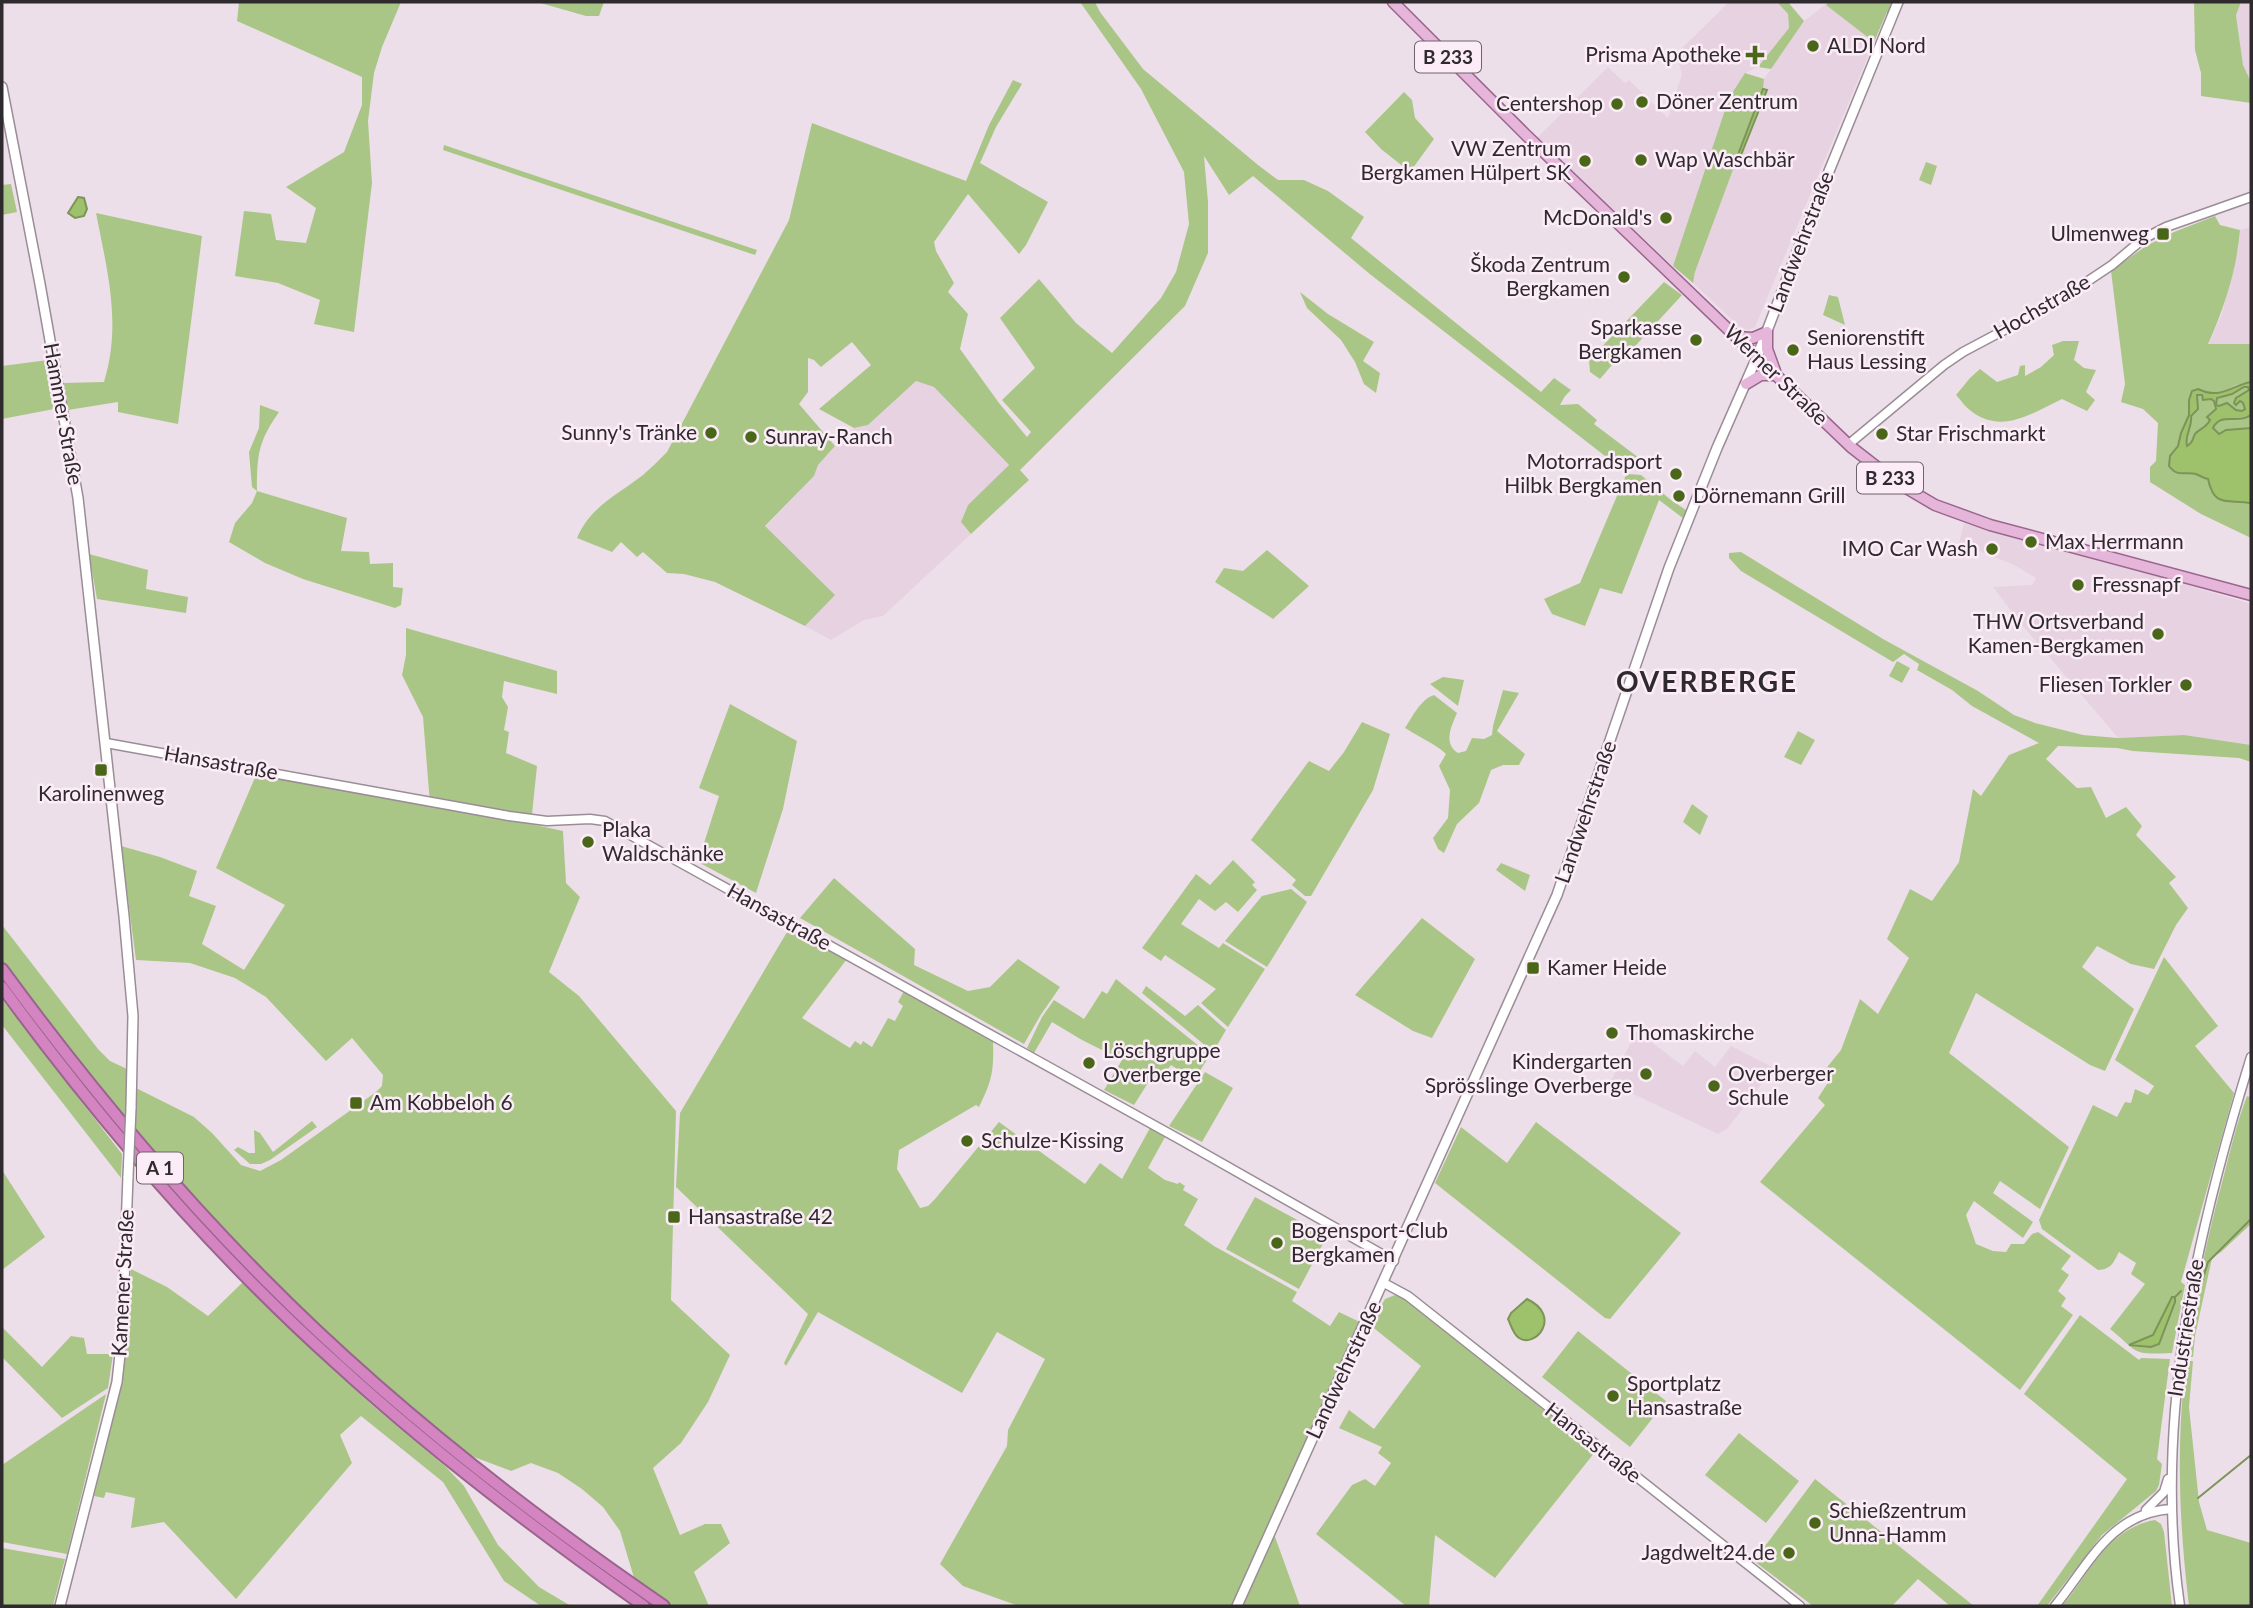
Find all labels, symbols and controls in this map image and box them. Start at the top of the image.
place label: ALDI Nord [1827,32,1926,57]
marker: ALDI Nord [1805,38,1821,54]
road number: B 233 [1415,41,1481,72]
place label: Prisma Apotheke [1585,41,1741,66]
marker: Prisma Apotheke [1747,47,1763,63]
place label: Döner Zentrum [1656,88,1798,113]
place label: Centershop [1496,90,1603,115]
marker: Döner Zentrum [1634,94,1650,110]
marker: Centershop [1609,96,1625,112]
place label: VW Zentrum Bergkamen Hülpert SK [1360,135,1571,184]
place label: Wap Waschbär [1655,146,1795,171]
marker: Wap Waschbär [1633,152,1649,168]
marker: VW Zentrum Bergkamen Hülpert SK [1577,153,1593,169]
street label: Landwehrstraße [1761,167,1838,316]
place label: McDonald's [1543,204,1652,229]
marker: McDonald's [1658,210,1674,226]
place label: Ulmenweg [2050,220,2149,245]
marker: Ulmenweg [2155,226,2171,242]
place label: Škoda Zentrum Bergkamen [1470,251,1610,300]
street label: Hochstraße [1989,268,2094,343]
marker: Škoda Zentrum Bergkamen [1616,269,1632,285]
place label: Sparkasse Bergkamen [1578,314,1682,363]
street label: Werner Straße [1720,318,1834,430]
place label: Seniorenstift Haus Lessing [1807,324,1926,373]
marker: Sparkasse Bergkamen [1688,332,1704,348]
street label: Hammer Straße [40,341,89,487]
marker: Seniorenstift Haus Lessing [1785,342,1801,358]
place label: Sunny's Tränke [561,419,697,444]
place label: Star Frischmarkt [1896,420,2046,445]
place label: Sunray-Ranch [765,423,893,448]
marker: Sunny's Tränke [703,425,719,441]
marker: Star Frischmarkt [1874,426,1890,442]
marker: Sunray-Ranch [743,429,759,445]
place label: Motorradsport Hilbk Bergkamen [1504,448,1662,497]
road number: B 233 [1857,463,1923,494]
marker: Motorradsport Hilbk Bergkamen [1668,466,1684,482]
place label: Dörnemann Grill [1693,482,1845,507]
marker: Dörnemann Grill [1671,488,1687,504]
place label: Max Herrmann [2045,528,2184,553]
marker: Max Herrmann [2023,534,2039,550]
place label: IMO Car Wash [1842,535,1978,560]
marker: IMO Car Wash [1984,541,2000,557]
place label: Fressnapf [2092,571,2181,596]
marker: Fressnapf [2070,577,2086,593]
place label: THW Ortsverband Kamen-Bergkamen [1968,608,2144,657]
marker: THW Ortsverband Kamen-Bergkamen [2150,626,2166,642]
district label: OVERBERGE [1616,664,1798,698]
place label: Fliesen Torkler [2039,671,2172,696]
marker: Fliesen Torkler [2178,677,2194,693]
street label: Landwehrstraße [1548,737,1621,886]
street label: Hansastraße [162,739,280,784]
marker: Karolinenweg [93,762,109,778]
place label: Karolinenweg [38,780,164,805]
place label: Plaka Waldschänke [602,816,724,865]
marker: Plaka Waldschänke [580,834,596,850]
street label: Hansastraße [723,877,836,955]
place label: Kamer Heide [1547,954,1667,979]
marker: Kamer Heide [1525,960,1541,976]
place label: Thomaskirche [1626,1019,1754,1044]
marker: Thomaskirche [1604,1025,1620,1041]
place label: Löschgruppe Overberge [1103,1037,1221,1086]
place label: Kindergarten Sprösslinge Overberge [1425,1048,1632,1097]
marker: Löschgruppe Overberge [1081,1055,1097,1071]
place label: Overberger Schule [1728,1060,1834,1109]
marker: Kindergarten Sprösslinge Overberge [1638,1066,1654,1082]
marker: Overberger Schule [1706,1078,1722,1094]
place label: Am Kobbeloh 6 [370,1089,513,1114]
marker: Am Kobbeloh 6 [348,1095,364,1111]
place label: Schulze-Kissing [981,1127,1124,1152]
marker: Schulze-Kissing [959,1133,975,1149]
road number: A 1 [137,1152,183,1184]
place label: Hansastraße 42 [688,1203,833,1228]
street label: Kamener Straße [105,1209,138,1357]
marker: Hansastraße 42 [666,1209,682,1225]
place label: Bogensport-Club Bergkamen [1291,1217,1448,1266]
marker: Bogensport-Club Bergkamen [1269,1235,1285,1251]
street label: Industriestraße [2161,1257,2208,1398]
street label: Landwehrstraße [1300,1296,1386,1442]
place label: Sportplatz Hansastraße [1627,1370,1742,1419]
marker: Sportplatz Hansastraße [1605,1388,1621,1404]
street label: Hansastraße [1541,1396,1647,1487]
place label: Schießzentrum Unna-Hamm [1829,1497,1967,1546]
marker: Schießzentrum Unna-Hamm [1807,1515,1823,1531]
place label: Jagdwelt24.de [1641,1539,1775,1564]
marker: Jagdwelt24.de [1781,1545,1797,1561]

